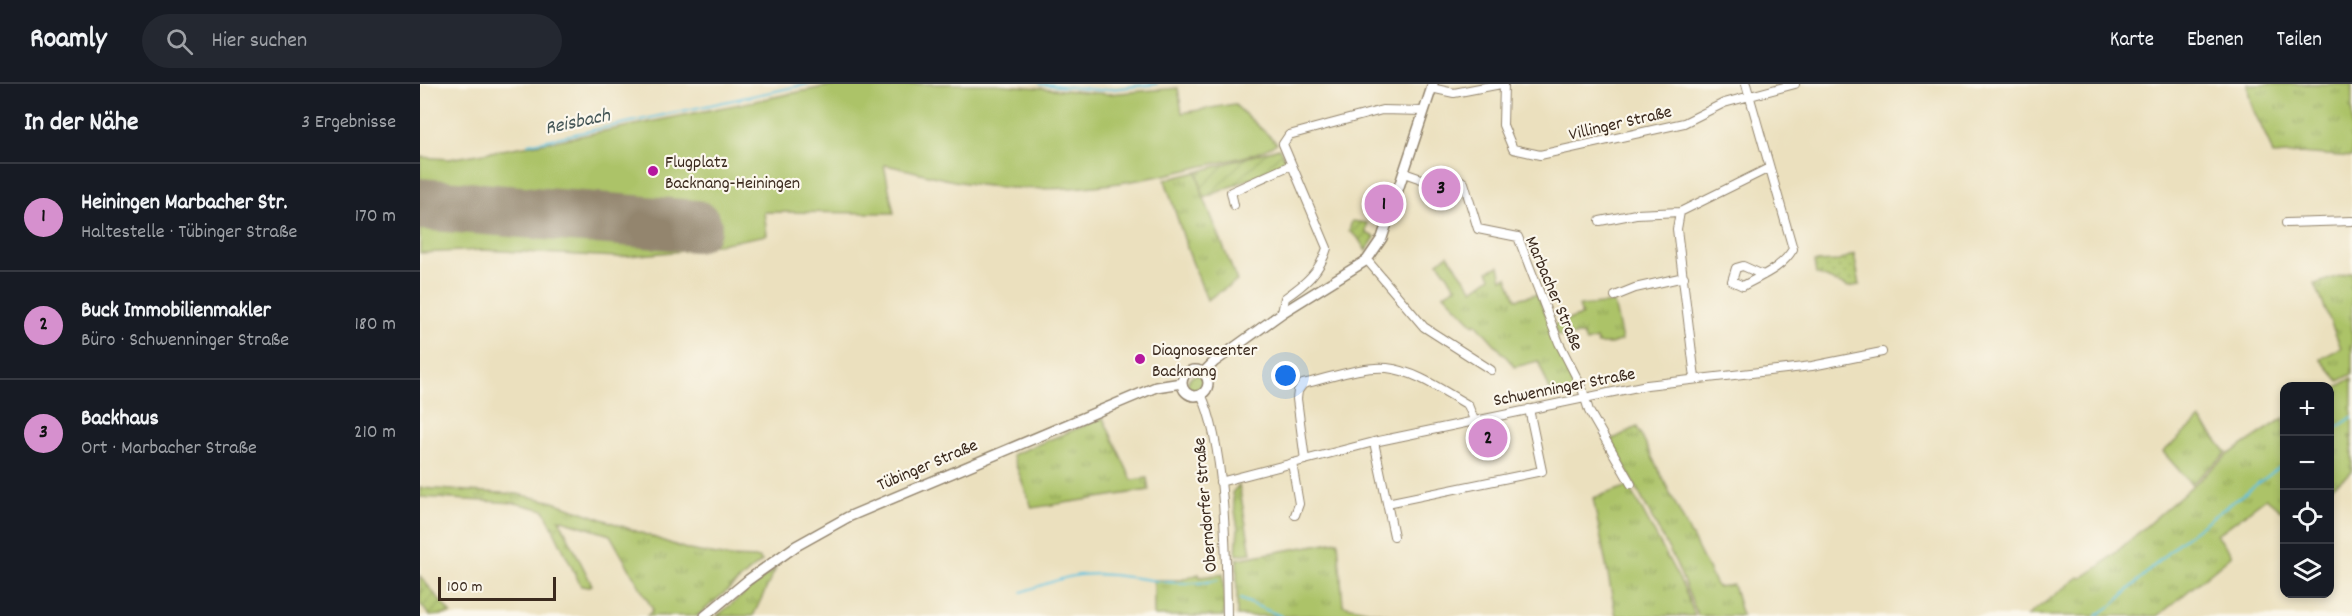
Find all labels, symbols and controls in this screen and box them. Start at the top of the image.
search box [142,14,562,68]
text: Roamly [30,21,106,61]
icon: search [163,25,196,58]
text: Hier suchen [211,26,307,57]
text: Karte [2110,26,2154,56]
text: Ebenen [2187,26,2244,56]
text: Teilen [2277,26,2322,56]
street label: Villinger Straße [1567,100,1675,148]
water label: Reisbach [542,102,614,143]
text: In der Nähe [24,105,138,142]
text: 3 Ergebnisse [301,109,396,137]
place label: Flugplatz Backnang-Heiningen [665,151,800,197]
marker: Flugplatz Backnang-Heiningen [646,164,660,178]
pin: 3 [1422,166,1460,210]
pin: 1 [1364,182,1404,226]
text: Heiningen Marbacher Str. [81,188,288,219]
text: 1 [41,203,46,231]
text: 170 m [355,203,396,231]
text: Haltestelle · Tübinger Straße [81,219,297,247]
street label: Marbacher Straße [1517,233,1588,355]
text: Buck Immobilienmakler [81,296,271,327]
text: 2 [39,311,48,339]
text: 180 m [354,311,396,339]
text: Büro · Schwenninger Straße [81,327,289,355]
place label: Diagnosecenter Backnang [1152,339,1258,385]
marker: Diagnosecenter Backnang [1133,352,1147,366]
your location [1271,361,1300,390]
street label: Schwenninger Straße [1491,362,1638,414]
map controls [2280,382,2334,598]
button: + [2280,382,2334,436]
text: Backhaus [81,404,159,435]
pin: 2 [1468,416,1508,460]
text: 3 [39,419,48,447]
text: 210 m [354,419,396,447]
street label: Tübinger Straße [874,434,982,499]
text: Ort · Marbacher Straße [81,435,257,463]
street label: Oberndorfer Straße [1188,436,1225,573]
button: − [2280,436,2334,490]
button: locate [2280,490,2334,544]
button: layers [2280,544,2334,598]
scale bar [438,574,556,602]
text: 100 m [447,576,483,599]

